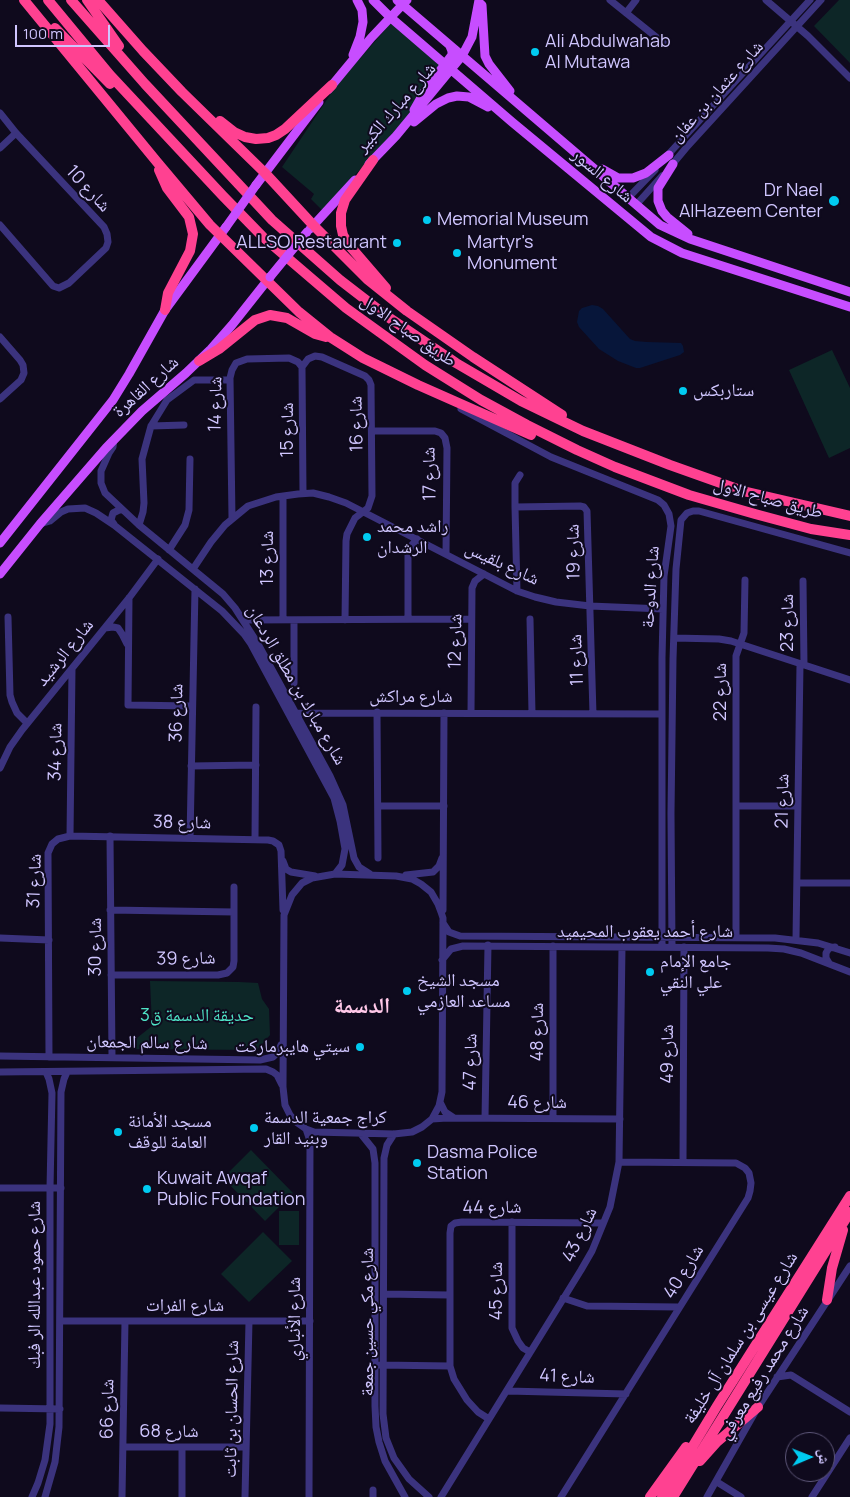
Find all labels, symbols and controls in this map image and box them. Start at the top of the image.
scale bar [18,15,112,47]
text: 100 m [23,23,63,44]
place label: Ali Abdulwahab Al Mutawa [545,31,671,74]
street label: شارع عثمان بن عفان [666,37,768,147]
marker: Ali Abdulwahab Al Mutawa [529,46,541,58]
street label: شارع مبارك الكبير [351,59,441,157]
street label: شارع السور [567,144,637,208]
street label: شارع 10 [61,161,115,217]
place label: Dr Nael AlHazeem Center [679,180,823,222]
marker: Dr Nael AlHazeem Center [827,194,841,208]
place label: Memorial Museum [437,209,588,231]
marker: Memorial Museum [421,214,433,226]
place label: ALLSO Restaurant [236,232,387,254]
place label: Martyr's Monument [467,232,558,274]
marker: ALLSO Restaurant [391,237,403,249]
marker: Martyr's Monument [451,247,463,259]
street label: طريق صباح الاول [356,290,460,372]
street label: شارع القاهرة [109,352,183,422]
street label: شارع 14 [205,376,227,432]
place label: ستاربكس [693,380,754,402]
marker: ستاربكس [677,385,689,397]
street label: شارع 16 [346,396,368,452]
street label: شارع 15 [277,402,299,458]
street label: شارع 17 [419,447,441,501]
street label: طريق صباح الاول [711,474,825,524]
place label: راشد محمد الرشدان [377,516,448,558]
street label: شارع 19 [563,524,585,580]
street label: شارع 13 [257,531,279,585]
marker: راشد محمد الرشدان [361,531,373,543]
street label: شارع بلقيس [462,538,542,590]
street label: شارع الدوحة [637,545,665,629]
street label: شارع 23 [777,594,799,652]
street label: شارع مبارك بن مطلق الردعان [241,601,351,769]
street label: شارع 12 [445,613,467,669]
street label: شارع الرشيد [31,615,99,691]
street label: شارع 11 [565,634,589,686]
street label: شارع 22 [710,663,732,721]
street label: شارع 36 [166,683,188,743]
street label: شارع مراكش [369,686,453,708]
street label: شارع 34 [45,723,67,781]
street label: شارع 21 [772,773,794,829]
street label: شارع 38 [153,812,211,834]
street label: شارع 31 [23,853,47,909]
street label: شارع 30 [85,918,107,976]
street label: شارع أحمد يعقوب المحيميد [557,921,733,943]
street label: شارع 39 [156,948,216,970]
place label: جامع الإمام علي النقي [660,951,732,994]
marker: جامع الإمام علي النقي [644,966,656,978]
place label: مسجد الشيخ مساعد العازمي [417,970,511,1012]
marker: مسجد الشيخ مساعد العازمي [401,985,413,997]
district label: الدسمة [334,994,390,1020]
street label: شارع 48 [527,1003,549,1061]
park label: حديقة الدسمة ق3 [140,1005,254,1027]
street label: شارع 49 [657,1024,679,1084]
street label: شارع سالم الجمعان [86,1031,208,1055]
street label: شارع 47 [460,1033,482,1091]
place label: سيتي هايبرماركت [235,1036,350,1058]
marker: سيتي هايبرماركت [354,1041,366,1053]
street label: شارع 46 [507,1092,567,1114]
place label: كراج جمعية الدسمة وبنيد القار [264,1107,387,1150]
place label: مسجد الأمانة العامة للوقف [128,1111,212,1154]
marker: كراج جمعية الدسمة وبنيد القار [248,1122,260,1134]
marker: مسجد الأمانة العامة للوقف [112,1126,124,1138]
place label: Dasma Police Station [427,1142,537,1184]
marker: Dasma Police Station [411,1157,423,1169]
place label: Kuwait Awqaf Public Foundation [157,1168,305,1210]
marker: Kuwait Awqaf Public Foundation [141,1183,153,1195]
street label: شارع 44 [462,1197,522,1219]
street label: شارع حمود عبدالله الر فبك [24,1201,46,1369]
street label: شارع 43 [558,1204,602,1266]
street label: شارع 40 [659,1241,709,1303]
street label: شارع مكي حسين جمعة [357,1248,379,1396]
street label: شارع عيسى بن سلمان آل خليفة [679,1248,803,1428]
street label: شارع 45 [486,1262,508,1320]
street label: شارع الأنباري [284,1277,306,1361]
street label: شارع الفرات [146,1295,224,1317]
street label: شارع محمد رفيع معرفي [714,1302,814,1444]
street label: شارع الحسان بن ثابت [220,1340,244,1478]
street label: شارع 41 [539,1365,595,1389]
street label: شارع 66 [97,1379,119,1439]
street label: شارع 68 [139,1421,199,1443]
north arrow [785,1432,835,1482]
text: ش [815,1449,834,1464]

